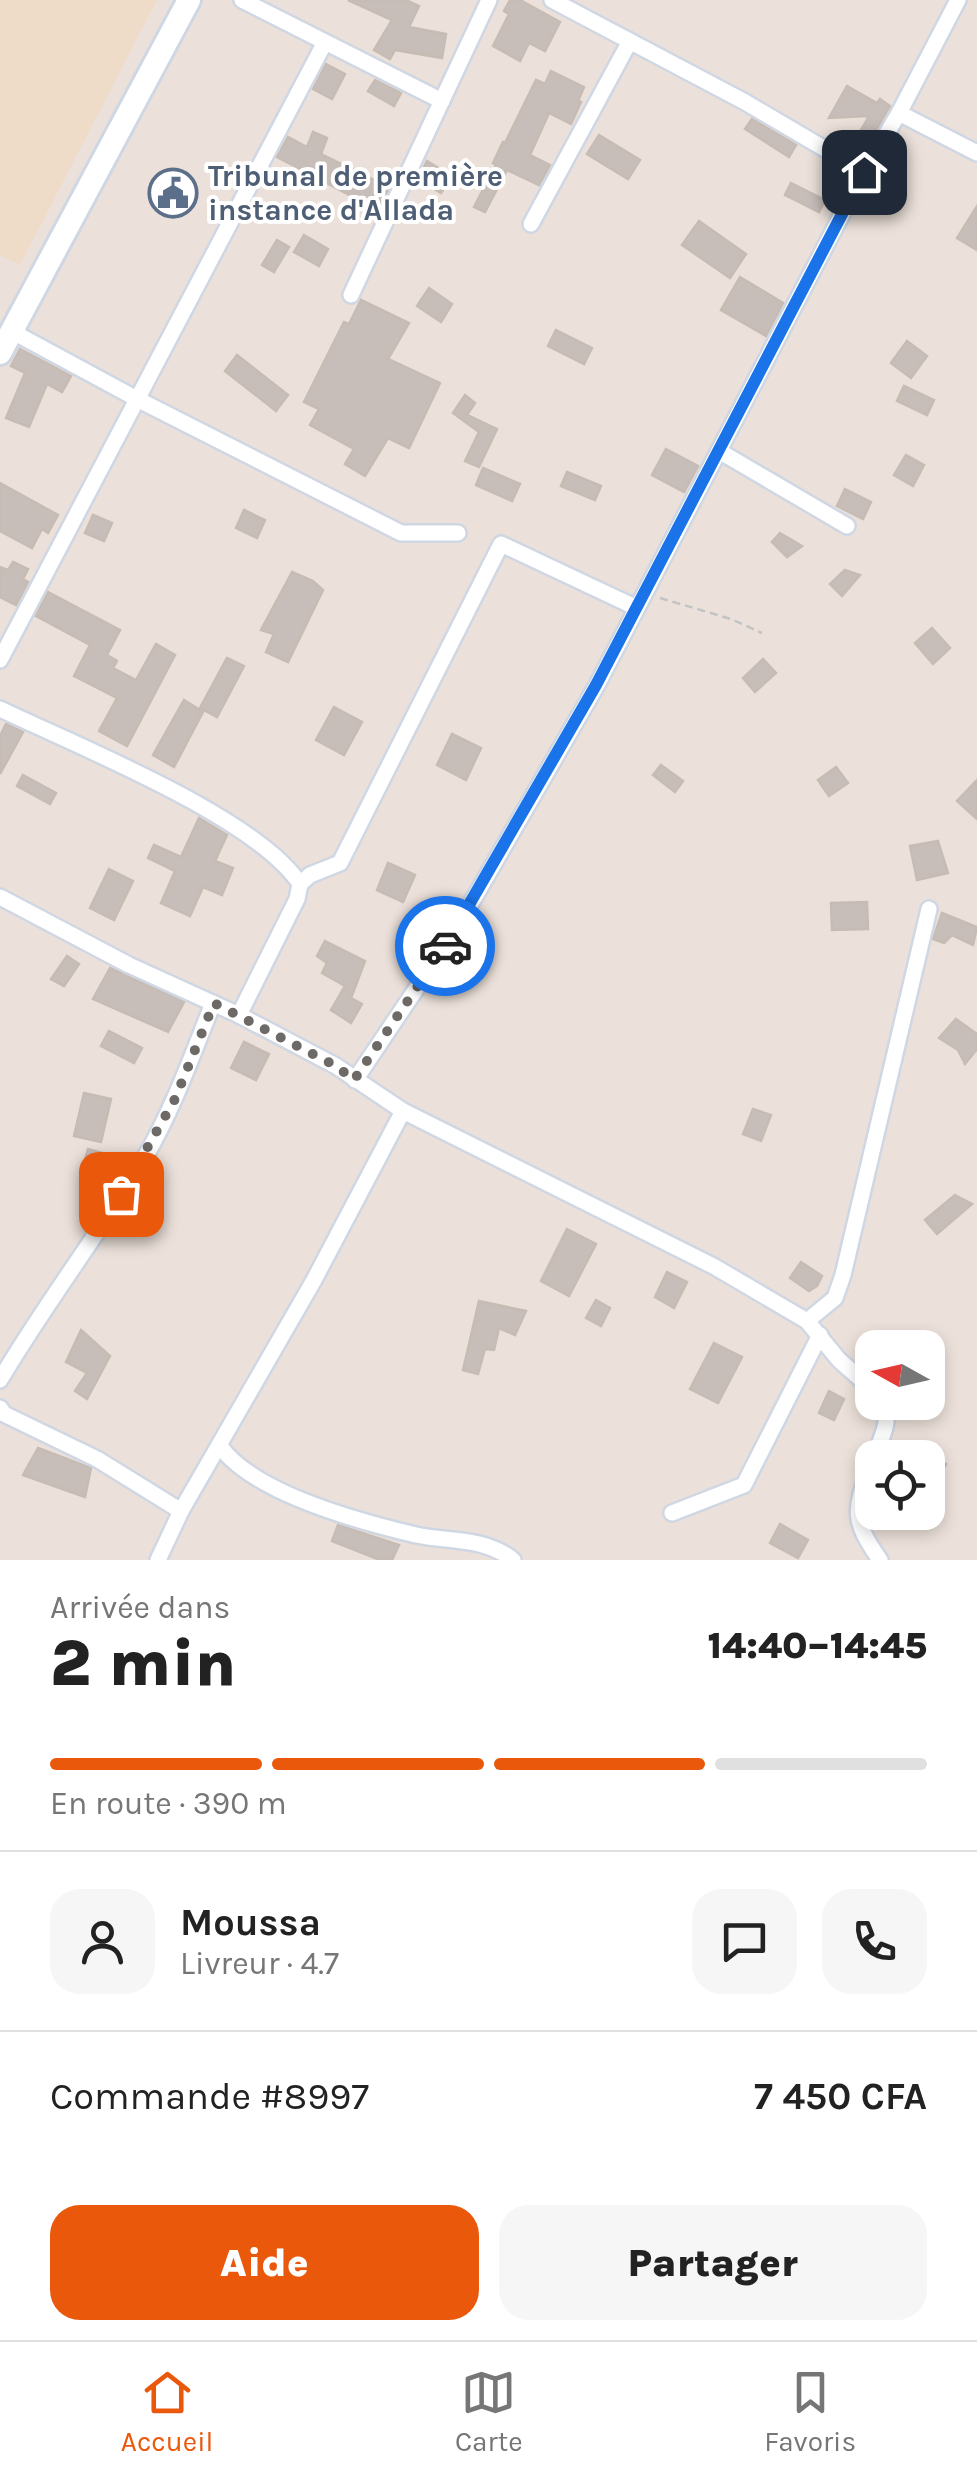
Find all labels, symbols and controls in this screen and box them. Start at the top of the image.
pin [822,130,907,215]
icon: home [837,145,892,200]
place label: Tribunal de première instance d'Allada [208,158,503,228]
public building icon: Tribunal de première instance d'Allada [147,167,199,219]
courier [395,896,495,996]
icon: car [418,919,473,974]
pin [79,1152,164,1237]
icon: bag [94,1167,149,1222]
north arrow [855,1330,945,1420]
map controls [855,1330,945,1530]
button: locate [855,1440,945,1530]
text: Arrivée dans [50,1589,230,1626]
text: 14:40–14:45 [707,1623,927,1668]
text: 2 min [50,1625,236,1701]
text: En route · 390 m [50,1785,287,1822]
button: person [50,1889,155,1994]
button: chat [692,1889,797,1994]
button: phone [822,1889,927,1994]
text: Moussa [180,1900,321,1945]
text: Livreur · 4.7 [180,1945,339,1982]
text: Commande #8997 [50,2074,369,2119]
text: 7 450 CFA [754,2074,927,2119]
button: Aide [50,2205,479,2320]
button: Partager [499,2205,927,2320]
tab: Accueil [121,2365,213,2458]
tab: Carte [455,2365,523,2458]
tab: Favoris [764,2365,856,2458]

